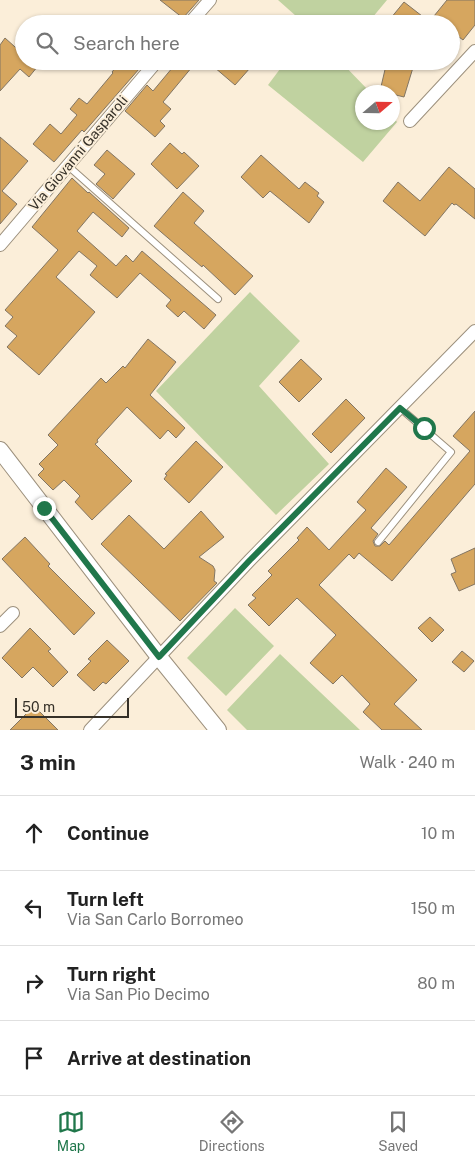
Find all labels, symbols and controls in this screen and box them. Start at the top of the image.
search box [15,15,460,70]
icon: search [33,29,61,57]
text: Search here [73,32,180,54]
north arrow [355,85,400,130]
street label: Via Giovanni Gasparoli [25,92,131,214]
route start [413,417,436,440]
route end [33,497,56,520]
scale bar [15,695,129,718]
text: 50 m [22,699,55,715]
text: 3 min [20,750,76,775]
text: Walk · 240 m [359,753,455,772]
icon: ahead [20,819,48,847]
text: Continue [67,822,149,844]
text: 10 m [421,824,455,843]
text: Turn left [67,888,144,910]
icon: left [20,894,48,922]
text: 150 m [411,899,455,918]
text: Via San Carlo Borromeo [67,910,244,929]
text: Turn right [67,963,156,985]
icon: right [20,969,48,997]
text: 80 m [417,974,455,993]
text: Via San Pio Decimo [67,985,210,1004]
icon: arrive [20,1044,48,1072]
text: Arrive at destination [67,1047,251,1069]
tab: Map [57,1108,85,1154]
tab: Directions [199,1108,265,1154]
tab: Saved [378,1108,418,1154]

